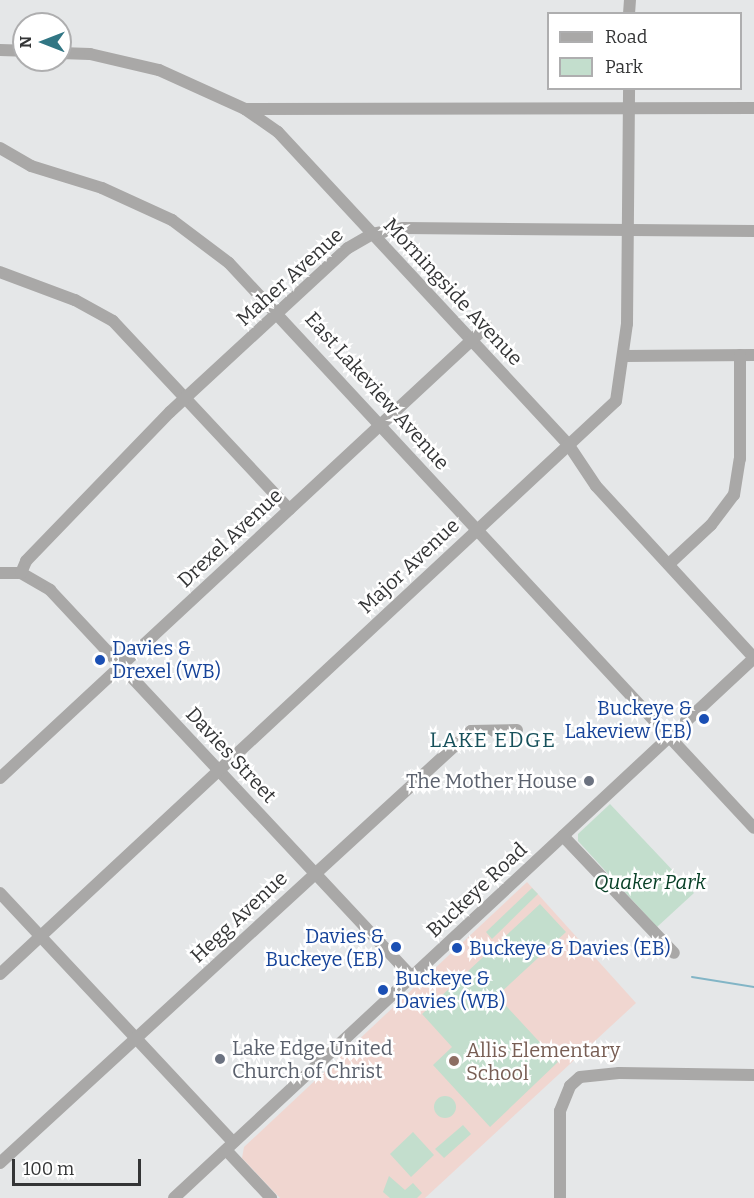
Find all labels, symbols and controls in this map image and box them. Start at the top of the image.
north arrow [12,12,72,72]
legend [547,12,742,90]
text: Road [605,26,647,48]
text: N [16,36,35,48]
text: Park [605,56,643,78]
street label: Morningside Avenue [379,213,527,371]
street label: Maher Avenue [232,223,348,331]
street label: East Lakeview Avenue [300,307,454,475]
street label: Drexel Avenue [173,484,287,592]
street label: Major Avenue [354,513,464,619]
place label: Davies & Drexel (WB) [112,636,221,683]
marker: Davies & Drexel (WB) [93,653,107,667]
place label: Buckeye & Lakeview (EB) [565,696,692,743]
street label: Davies Street [181,702,281,808]
marker: Buckeye & Lakeview (EB) [697,712,711,726]
district label: LAKE EDGE [429,727,557,753]
place label: The Mother House [406,769,577,793]
marker: The Mother House [582,774,596,788]
street label: Buckeye Road [422,838,532,942]
street label: Hegg Avenue [186,866,292,968]
park label: Quaker Park [594,870,706,894]
place label: Davies & Buckeye (EB) [265,924,384,971]
place label: Buckeye & Davies (EB) [469,936,671,960]
marker: Davies & Buckeye (EB) [389,940,403,954]
marker: Buckeye & Davies (EB) [450,941,464,955]
place label: Buckeye & Davies (WB) [395,966,505,1013]
marker: Buckeye & Davies (WB) [376,983,390,997]
place label: Lake Edge United Church of Christ [232,1036,393,1083]
place label: Allis Elementary School [466,1038,620,1085]
marker: Lake Edge United Church of Christ [213,1052,227,1066]
marker: Allis Elementary School [447,1054,461,1068]
scale bar [15,1147,144,1185]
text: 100 m [23,1158,74,1180]

